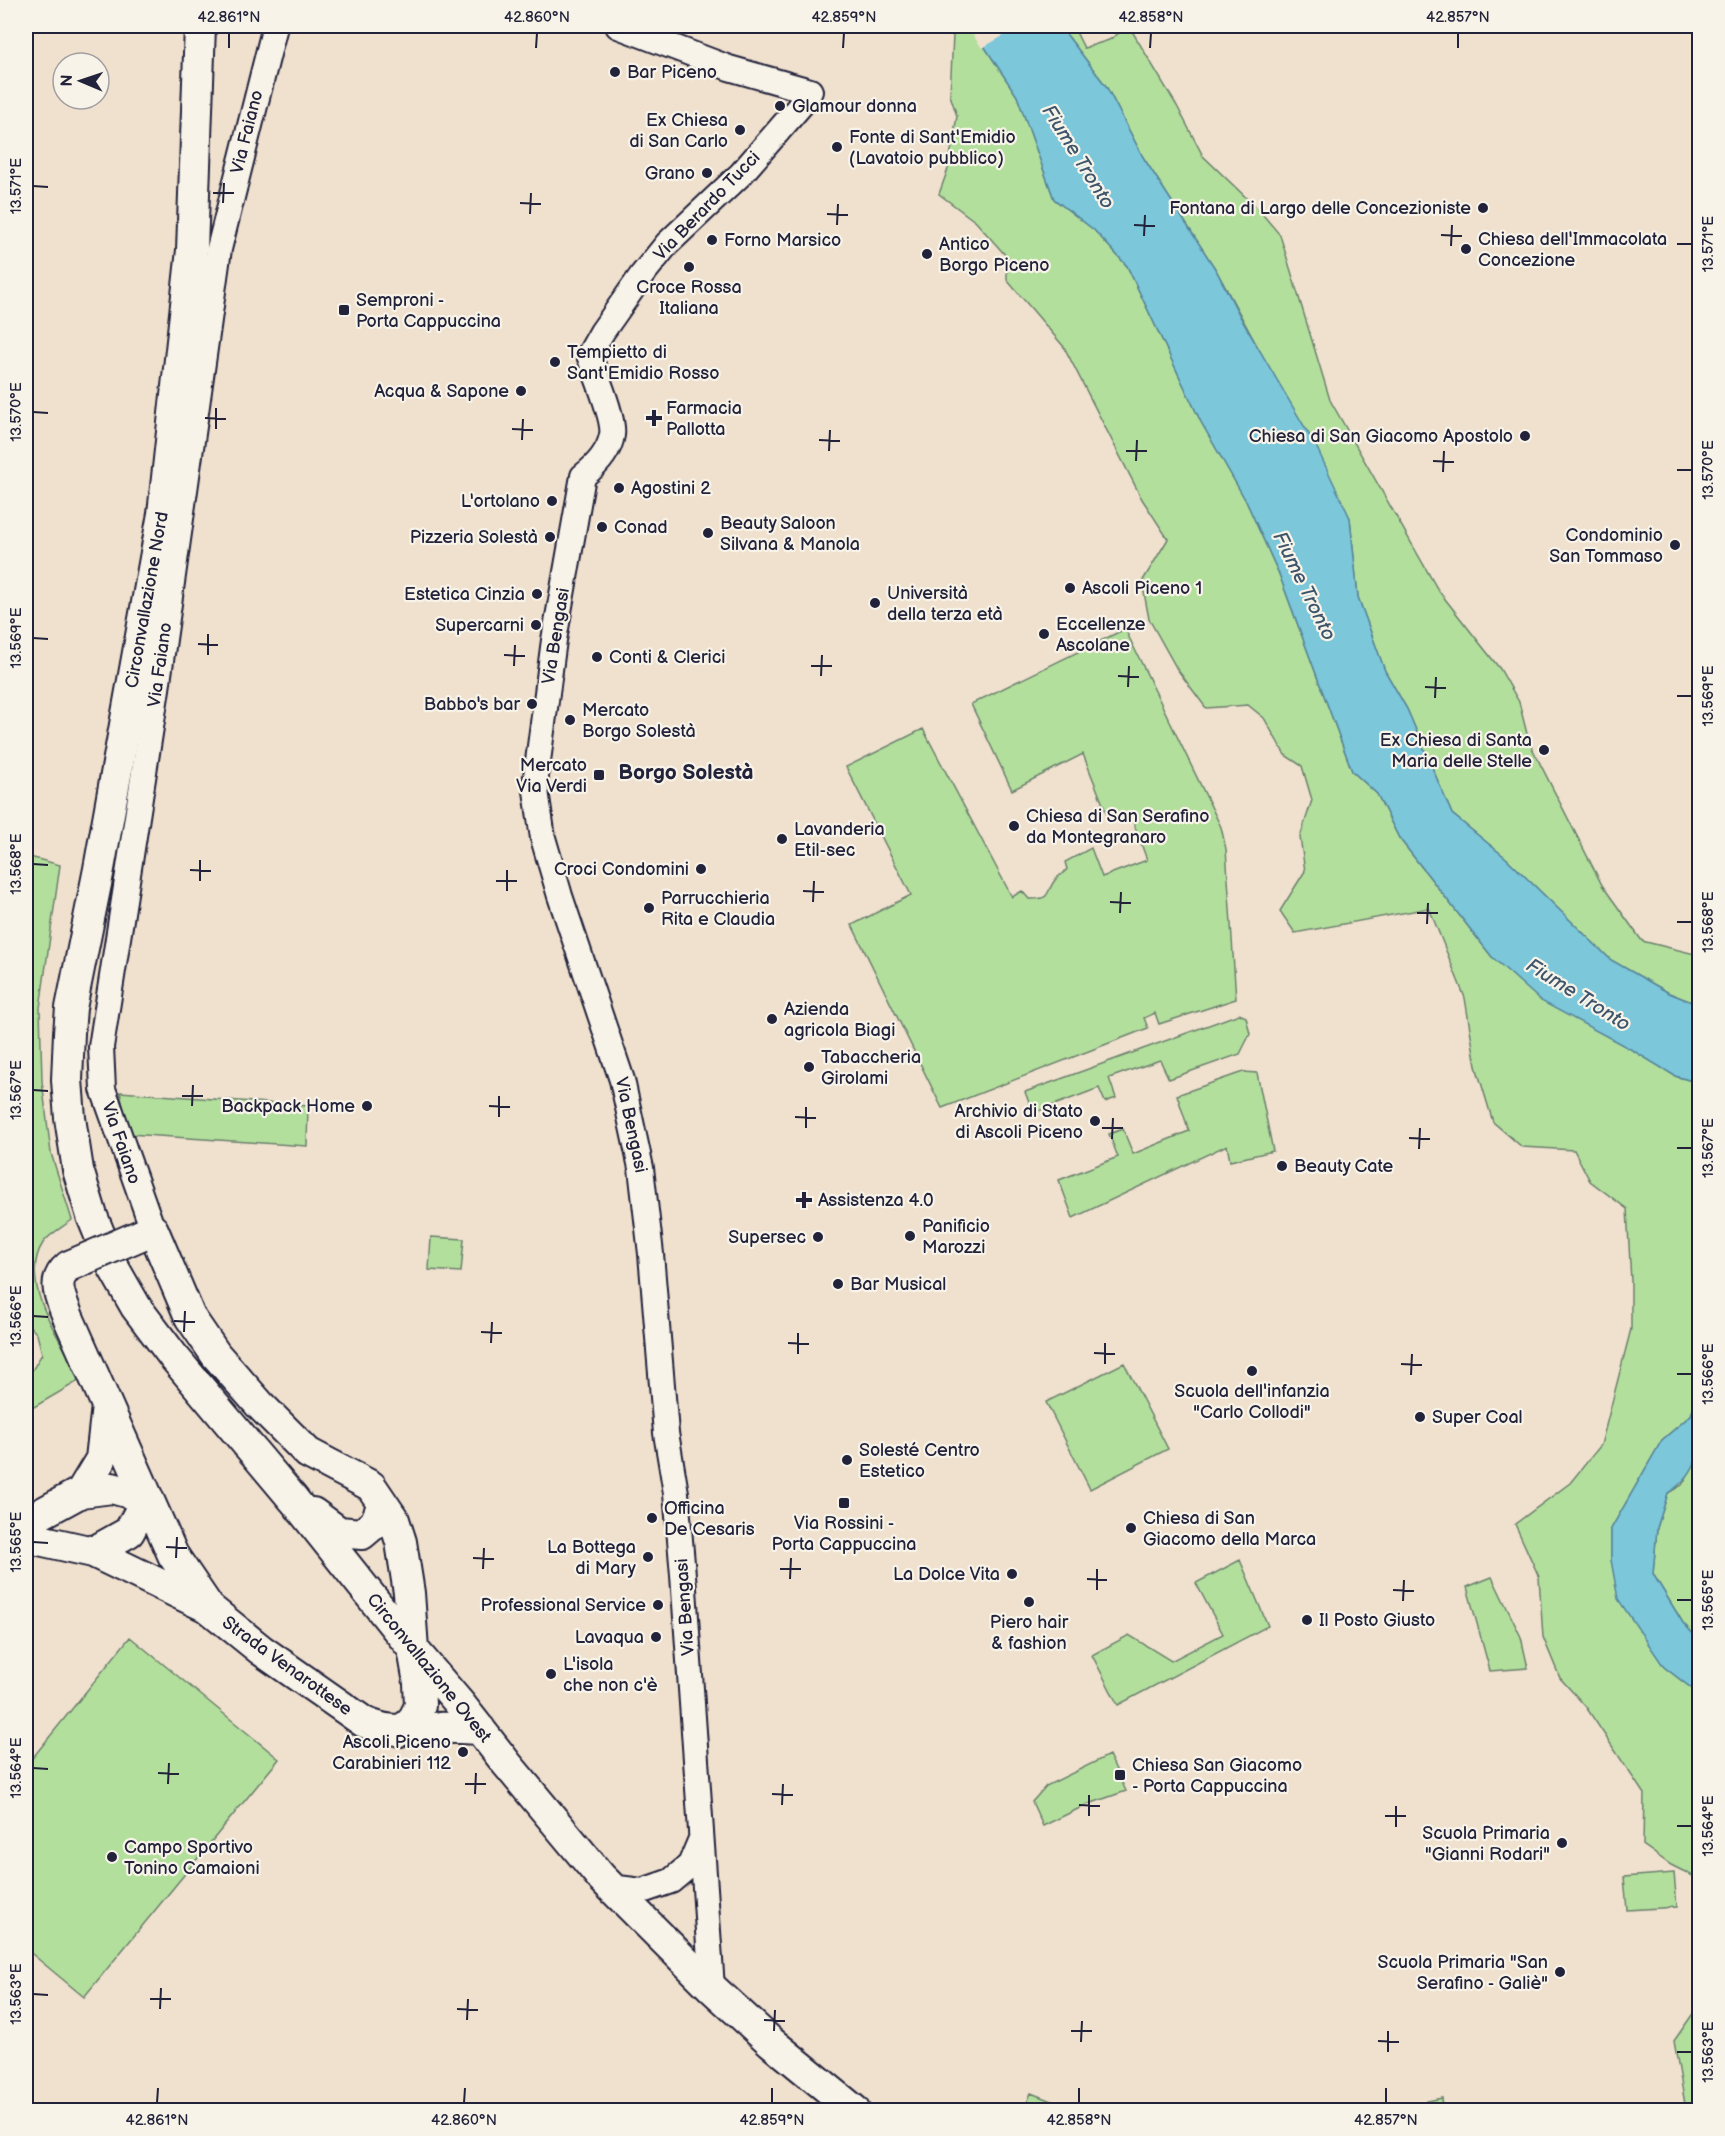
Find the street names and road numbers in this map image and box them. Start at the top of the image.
street label: Via Faiano [226,88,268,176]
street label: Via Berardo Tucci [650,147,764,265]
street label: Circonvallazione Nord [121,510,173,690]
street label: Via Bengasi [538,586,574,686]
street label: Via Faiano [144,621,176,709]
street label: Via Bengasi [611,1075,651,1175]
street label: Via Faiano [97,1099,145,1187]
street label: Via Bengasi [671,1558,699,1656]
street label: Circonvallazione Ovest [362,1589,496,1747]
street label: Strada Venarottese [218,1612,356,1720]

